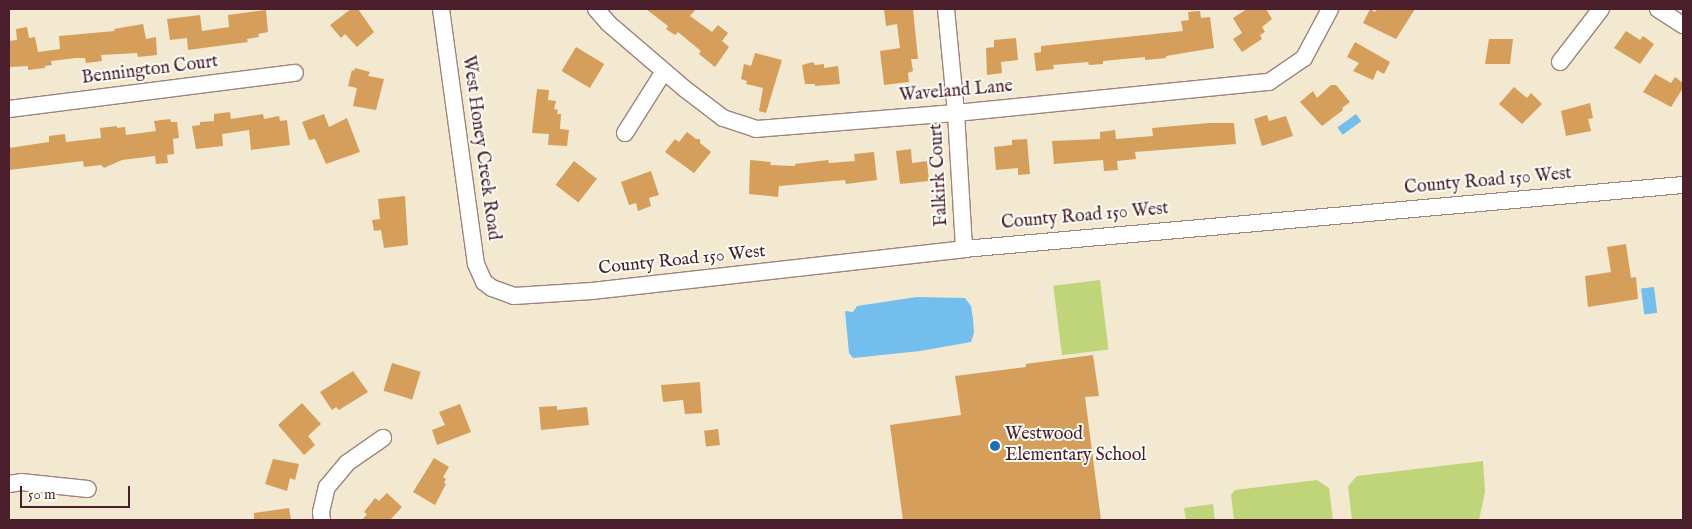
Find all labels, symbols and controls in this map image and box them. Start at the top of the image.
street label: Bennington Court [80,52,220,90]
street label: West Honey Creek Road [456,54,504,242]
street label: Waveland Lane [898,76,1014,108]
street label: Falkirk Court [927,123,953,227]
street label: County Road 150 West [1403,164,1573,200]
street label: County Road 150 West [1000,199,1170,235]
street label: County Road 150 West [597,241,767,281]
place label: Westwood Elementary School [1005,425,1146,468]
marker: Westwood Elementary School [989,440,1001,452]
scale bar [22,476,132,508]
text: 50 m [28,485,56,504]

